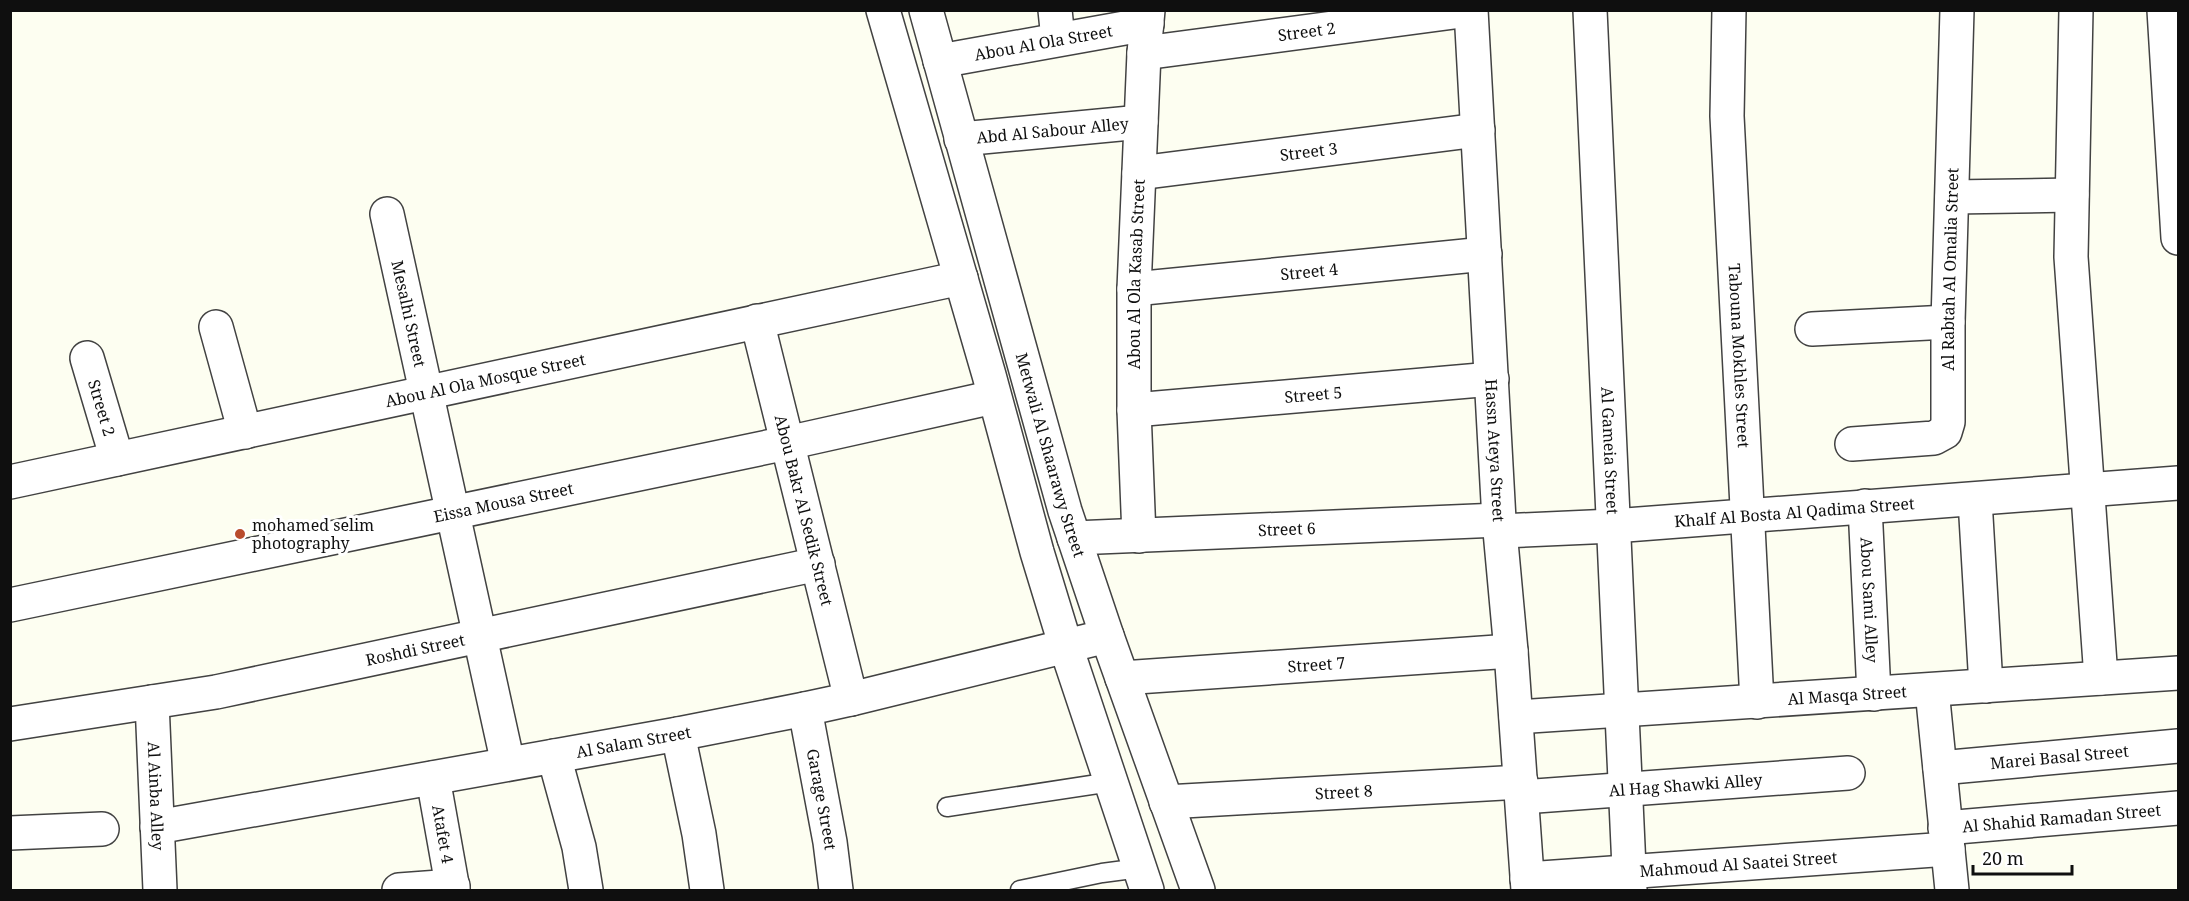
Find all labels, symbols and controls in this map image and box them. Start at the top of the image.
street label: Street 2 [1276,17,1337,46]
street label: Abou Al Ola Street [973,19,1114,66]
street label: Abd Al Sabour Alley [975,112,1131,148]
street label: Street 3 [1279,137,1339,166]
street label: Al Rabtah Al Omalia Street [1937,167,1963,371]
street label: Abou Al Ola Kasab Street [1123,178,1150,369]
street label: Mesalhi Street [386,258,431,370]
street label: Street 4 [1279,258,1339,285]
street label: Tabouna Mokhles Street [1724,263,1755,449]
street label: Abou Al Ola Mosque Street [383,348,588,412]
street label: Metwali Al Shaarawy Street [1011,350,1091,560]
street label: Street 2 [83,377,121,439]
street label: Hassn Ateya Street [1480,378,1510,523]
street label: Street 5 [1284,381,1343,408]
street label: Al Gameia Street [1596,386,1624,515]
street label: Abou Bakr Al Sedik Street [770,412,838,608]
street label: Eissa Mousa Street [432,477,576,527]
street label: Khalf Al Bosta Al Qadima Street [1673,492,1916,532]
place label: mohamed selim photography [252,514,374,554]
street label: Street 6 [1257,517,1316,541]
marker: mohamed selim photography [233,527,247,541]
street label: Abou Sami Alley [1856,537,1884,664]
street label: Roshdi Street [363,628,467,671]
street label: Street 7 [1287,652,1346,677]
street label: Al Masqa Street [1787,680,1908,710]
street label: Al Salam Street [574,721,693,763]
street label: Marei Basal Street [1989,740,2130,774]
street label: Al Ainba Alley [143,741,169,852]
street label: Garage Street [802,747,842,852]
street label: Al Hag Shawki Alley [1608,768,1764,802]
street label: Street 8 [1314,779,1373,805]
street label: Al Shahid Ramadan Street [1961,798,2162,837]
street label: Atafet 4 [427,803,459,865]
scale bar [1973,838,2072,876]
street label: Mahmoud Al Saatei Street [1639,846,1838,882]
text: 20 m [1982,846,2024,870]

